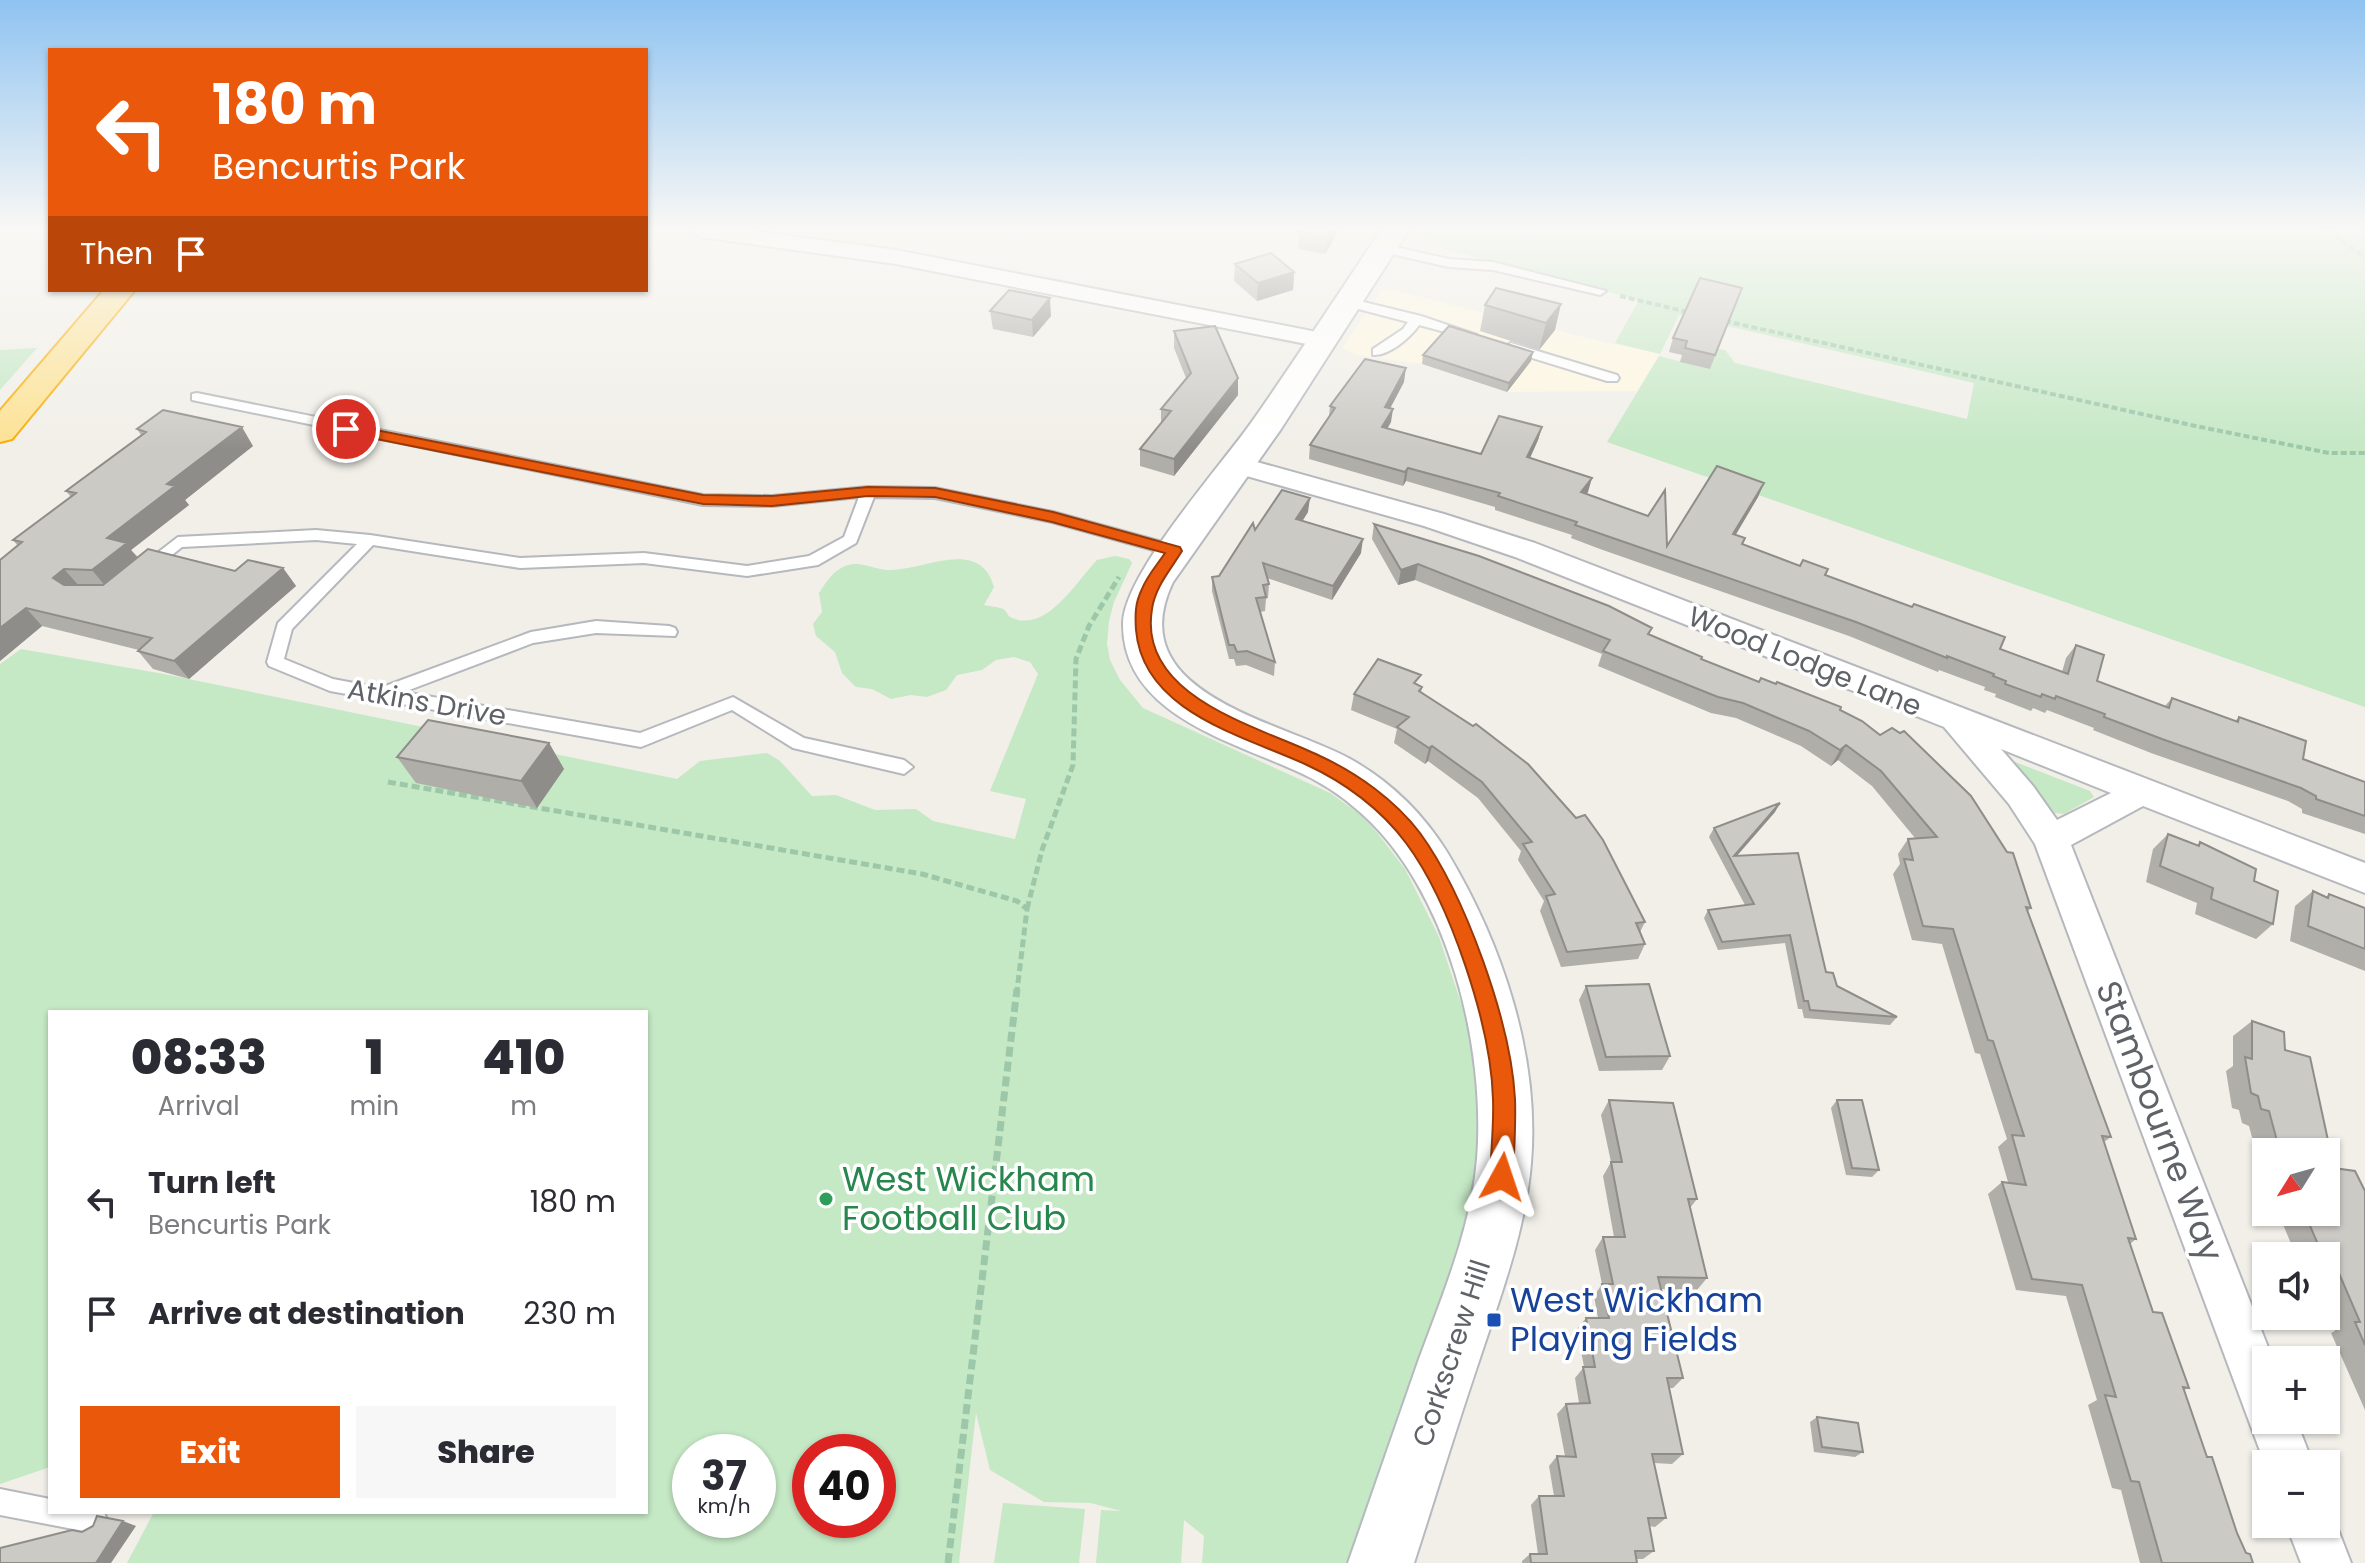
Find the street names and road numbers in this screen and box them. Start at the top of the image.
street label: Wood Lodge Lane [1682,597,1927,726]
street label: Atkins Drive [344,669,509,736]
street label: Stambourne Way [2084,974,2236,1268]
street label: Corkscrew Hill [1403,1255,1500,1452]

